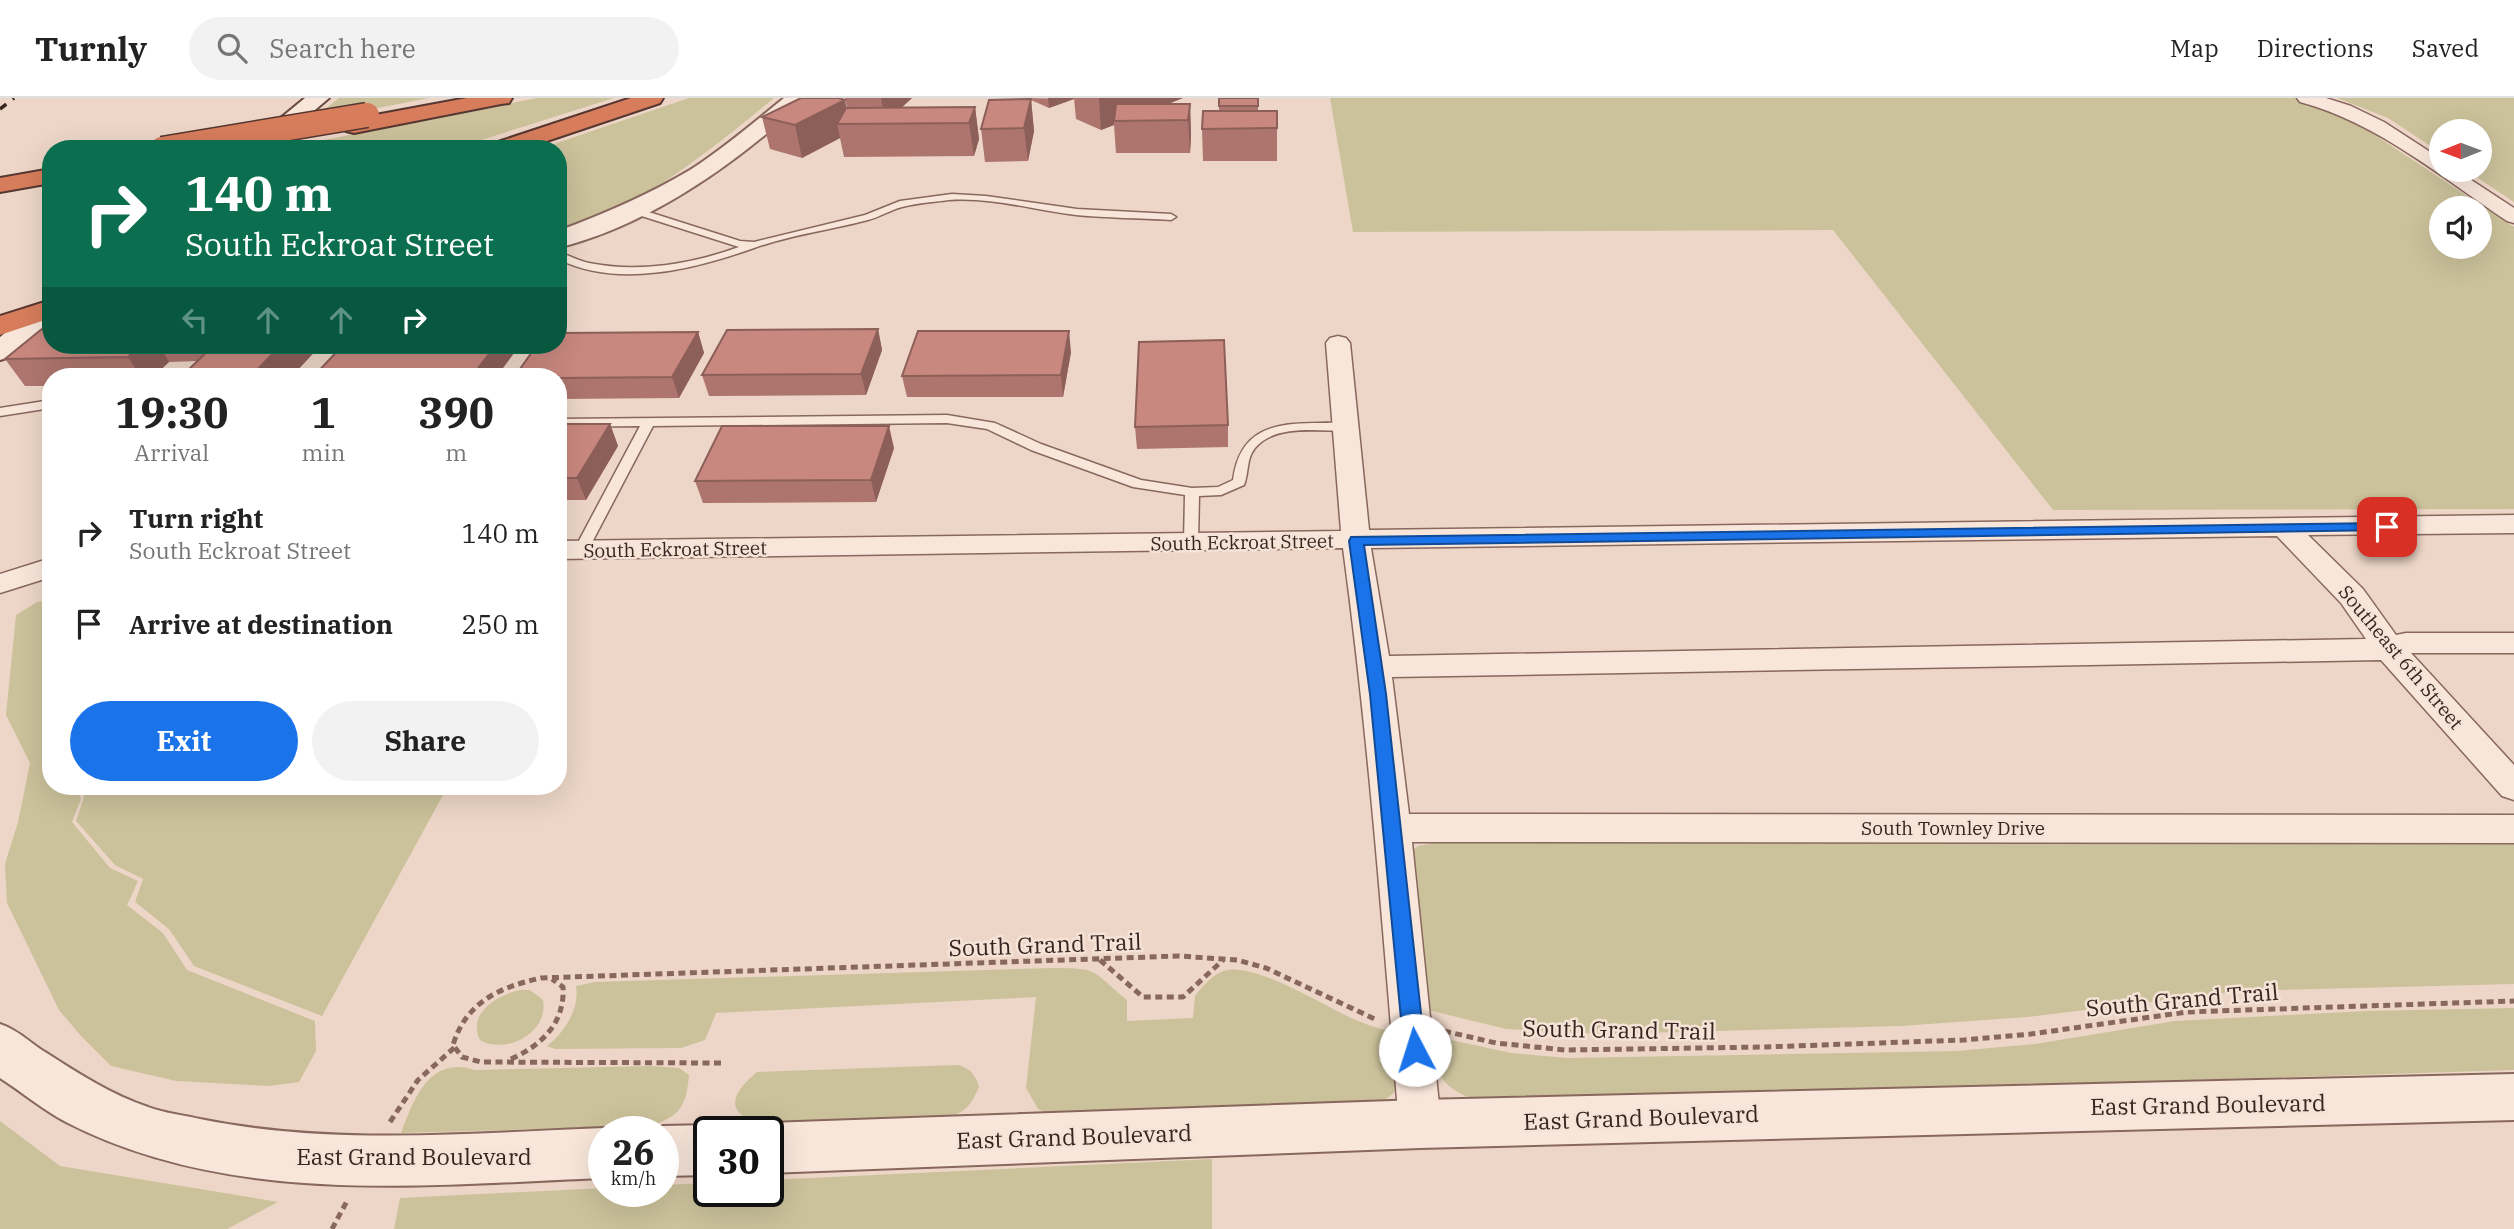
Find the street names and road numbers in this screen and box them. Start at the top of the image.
street label: South Eckroat Street [1150,528,1334,556]
street label: South Eckroat Street [583,535,767,563]
street label: Southeast 6th Street [2334,580,2469,734]
street label: South Townley Drive [1861,816,2045,840]
street label: South Grand Trail [948,926,1142,962]
street label: South Grand Trail [2084,976,2280,1022]
street label: South Grand Trail [1522,1012,1716,1046]
street label: East Grand Boulevard [2090,1087,2326,1121]
street label: East Grand Boulevard [1523,1098,1759,1136]
street label: East Grand Boulevard [956,1117,1192,1155]
street label: East Grand Boulevard [296,1141,532,1171]

